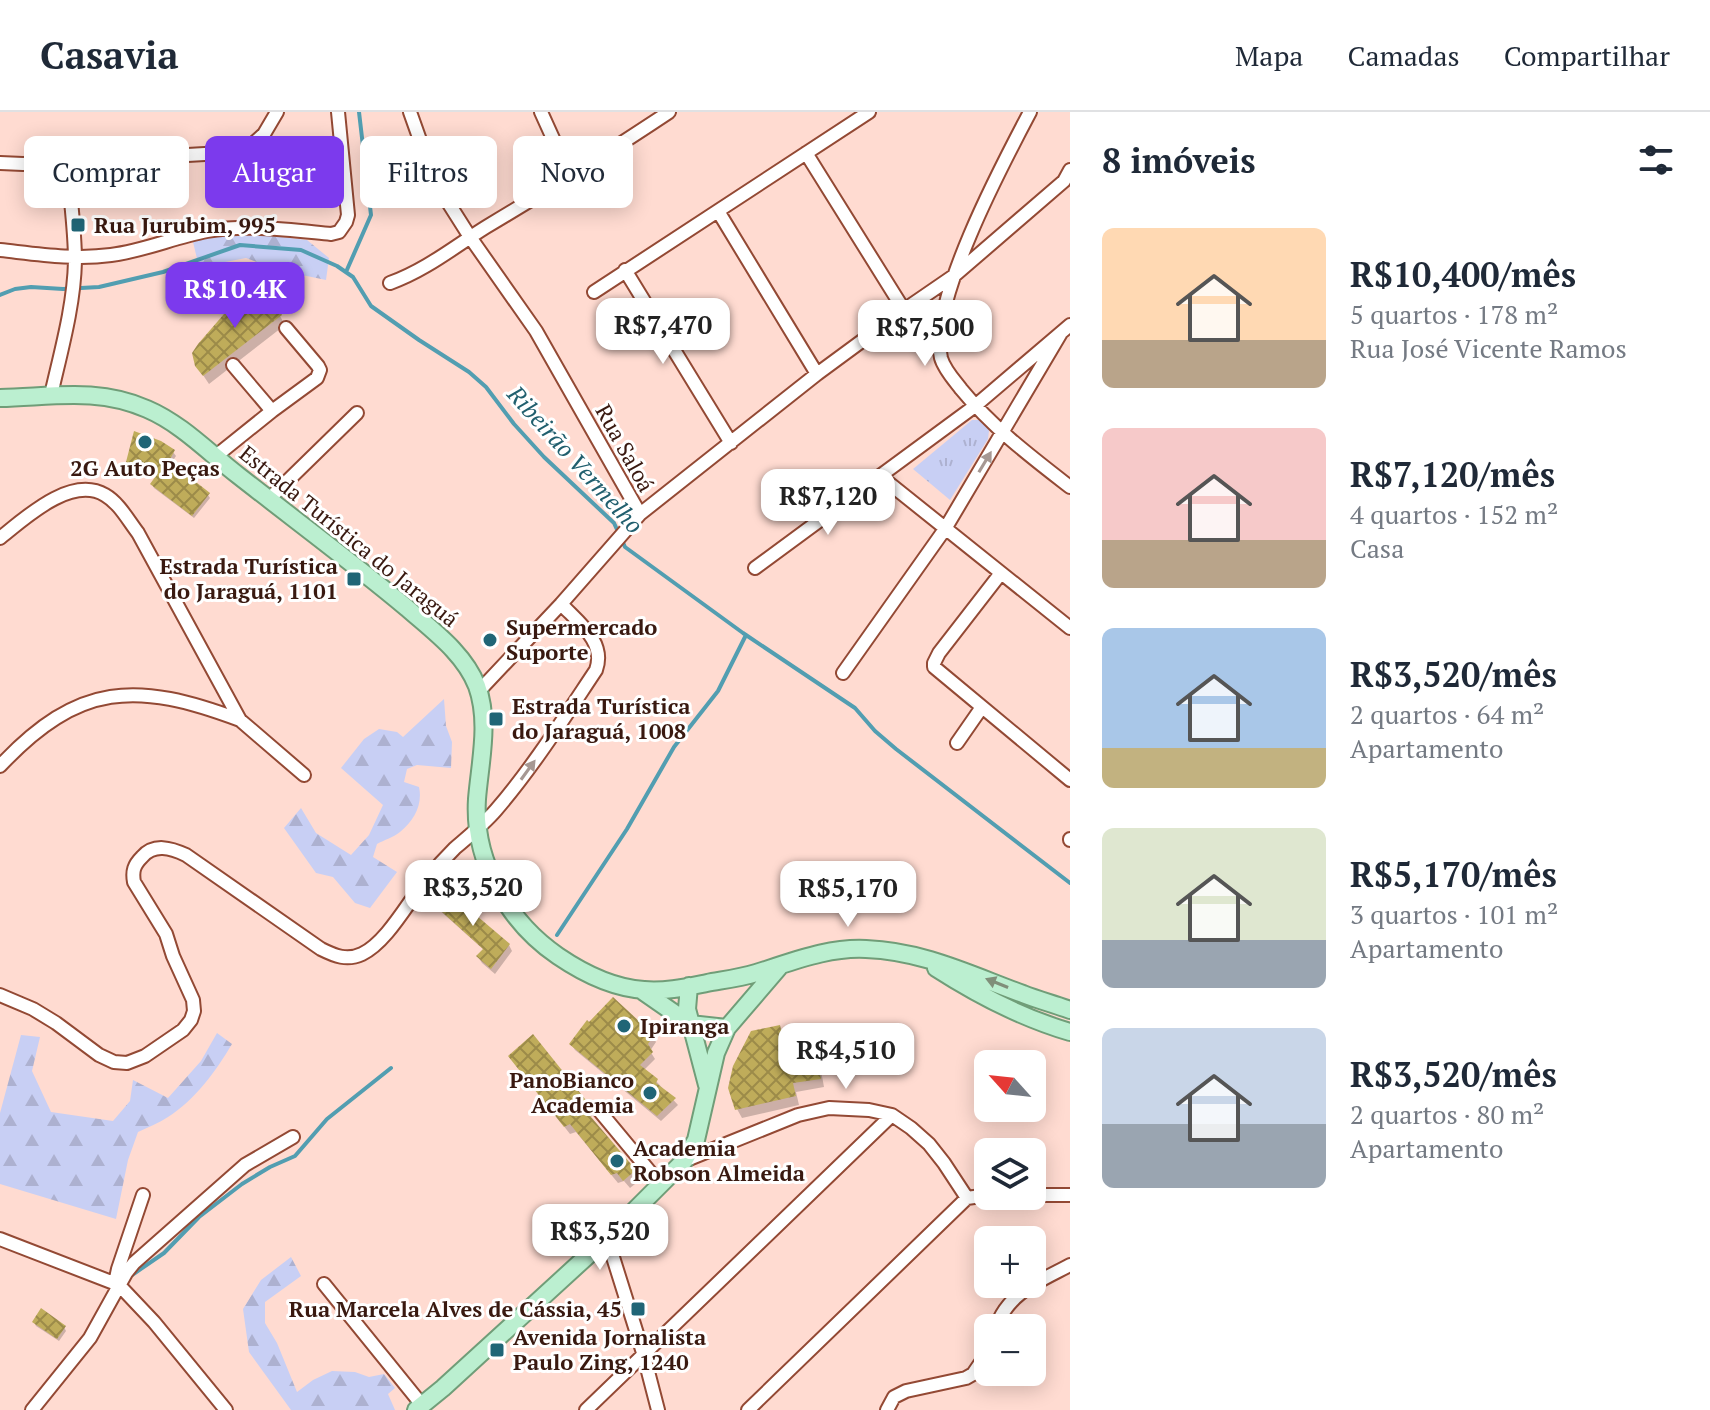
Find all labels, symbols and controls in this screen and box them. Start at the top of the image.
text: Casavia [40,30,179,80]
text: Mapa [1235,37,1303,74]
text: Camadas [1347,37,1460,74]
text: Compartilhar [1504,37,1670,74]
chip: Comprar [24,136,189,208]
chip: Alugar [205,136,344,208]
chip: Filtros [360,136,497,208]
chip: Novo [513,136,633,208]
text: 8 imóveis [1102,138,1256,183]
icon: filters [1634,138,1678,182]
place label: Rua Jurubim, 995 [94,210,276,239]
marker: Rua Jurubim, 995 [69,216,87,234]
text: R$10,400/mês [1350,252,1576,297]
icon: home [1166,260,1262,356]
pin: R$10.4K [161,262,309,330]
text: R$10.4K [183,271,287,305]
text: 5 quartos · 178 m² [1350,297,1558,331]
pin: R$7,470 [589,298,737,366]
pin: R$7,500 [851,300,999,368]
text: R$7,470 [614,307,712,341]
text: R$7,500 [876,309,974,343]
text: Rua José Vicente Ramos [1350,331,1627,365]
water label: Ribeirão Vermelho [500,378,651,540]
street label: Rua Saloá [590,399,661,497]
marker: 2G Auto Peças [136,433,154,451]
street label: Estrada Turística do Jaraguá [234,438,465,633]
one-way arrow [978,451,992,473]
text: R$7,120/mês [1350,452,1555,497]
place label: 2G Auto Peças [70,453,220,482]
icon: home [1166,460,1262,556]
pin: R$7,120 [754,469,902,537]
text: R$7,120 [779,478,877,512]
text: 4 quartos · 152 m² [1350,497,1558,531]
text: Casa [1350,531,1404,565]
place label: Estrada Turística do Jaraguá, 1101 [159,551,338,605]
marker: Estrada Turística do Jaraguá, 1101 [345,570,363,588]
place label: Supermercado Suporte [506,612,657,666]
marker: Supermercado Suporte [481,631,499,649]
text: R$3,520/mês [1350,652,1557,697]
icon: home [1166,660,1262,756]
place label: Estrada Turística do Jaraguá, 1008 [512,691,691,745]
text: 2 quartos · 64 m² [1350,697,1544,731]
marker: Estrada Turística do Jaraguá, 1008 [487,710,505,728]
text: Apartamento [1350,731,1503,765]
one-way arrow [520,759,536,780]
text: R$5,170/mês [1350,852,1557,897]
pin: R$3,520 [399,860,547,928]
icon: home [1166,860,1262,956]
pin: R$5,170 [774,861,922,929]
text: R$3,520 [423,869,523,903]
text: R$5,170 [798,870,898,904]
text: 3 quartos · 101 m² [1350,897,1558,931]
text: Apartamento [1350,931,1503,965]
one-way arrow [985,977,1008,990]
place label: Ipiranga [640,1011,729,1040]
marker: Ipiranga [615,1017,633,1035]
pin: R$4,510 [772,1023,920,1091]
text: R$4,510 [796,1032,896,1066]
north arrow [974,1050,1046,1122]
map controls [974,1050,1046,1386]
text: R$3,520/mês [1350,1052,1557,1097]
icon: home [1166,1060,1262,1156]
place label: PanoBianco Academia [509,1065,634,1119]
marker: PanoBianco Academia [641,1084,659,1102]
text: 2 quartos · 80 m² [1350,1097,1544,1131]
text: Apartamento [1350,1131,1503,1165]
place label: Academia Robson Almeida [633,1133,805,1187]
button: layers [974,1138,1046,1210]
marker: Academia Robson Almeida [608,1152,626,1170]
pin: R$3,520 [526,1204,674,1272]
text: R$3,520 [550,1213,650,1247]
button: + [974,1226,1046,1298]
place label: Rua Marcela Alves de Cássia, 45 [289,1294,622,1323]
marker: Rua Marcela Alves de Cássia, 45 [629,1300,647,1318]
button: − [974,1314,1046,1386]
place label: Avenida Jornalista Paulo Zing, 1240 [513,1322,706,1376]
marker: Avenida Jornalista Paulo Zing, 1240 [488,1341,506,1359]

